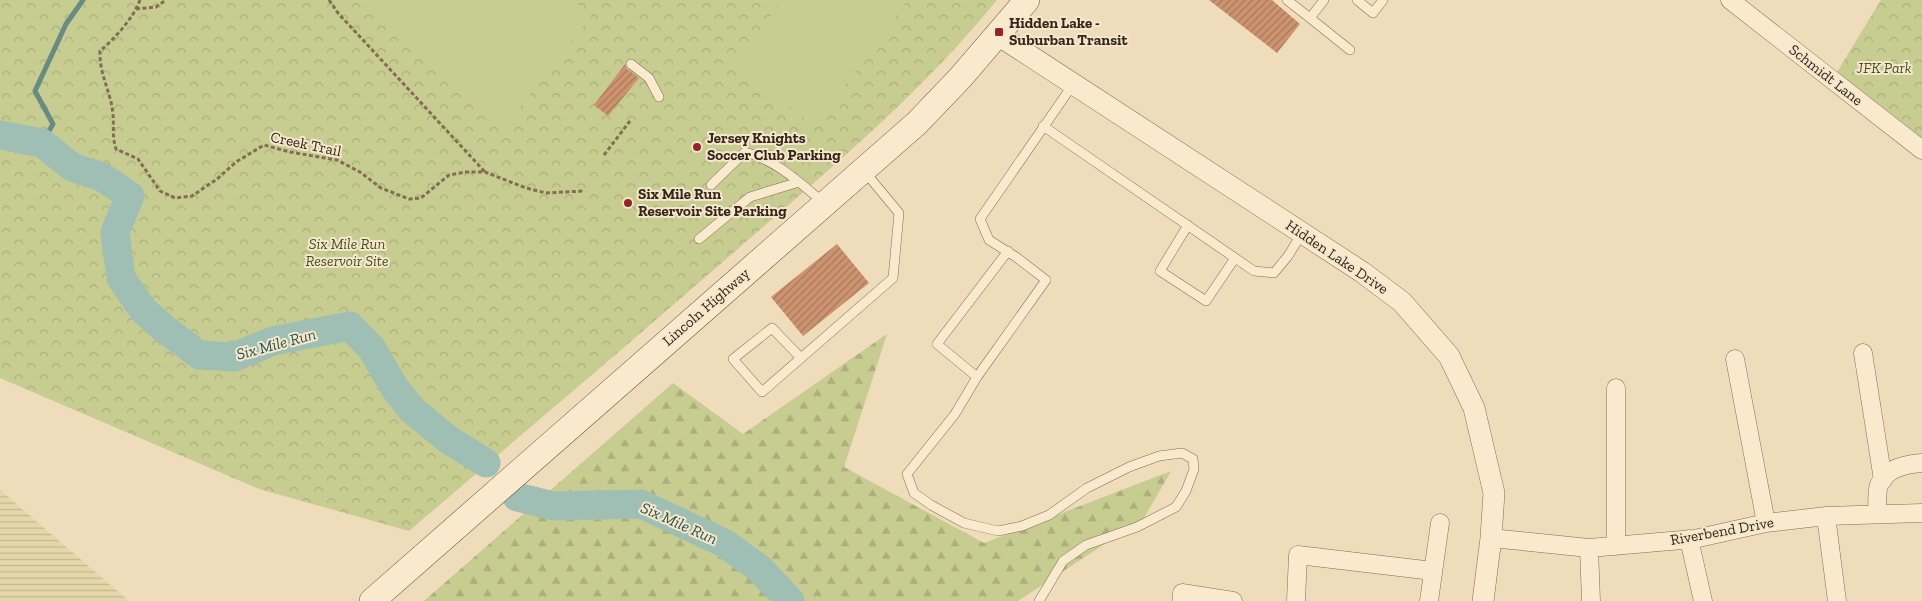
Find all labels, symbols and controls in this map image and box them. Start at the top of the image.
place label: Hidden Lake - Suburban Transit [1009,14,1129,49]
marker: Hidden Lake - Suburban Transit [993,26,1005,38]
street label: Schmidt Lane [1785,41,1867,109]
park label: JFK Park [1856,59,1912,77]
street label: Creek Trail [269,128,343,160]
place label: Jersey Knights Soccer Club Parking [707,129,841,164]
marker: Jersey Knights Soccer Club Parking [691,141,703,153]
place label: Six Mile Run Reservoir Site Parking [638,185,787,220]
marker: Six Mile Run Reservoir Site Parking [622,197,634,209]
street label: Hidden Lake Drive [1282,216,1392,298]
park label: Six Mile Run Reservoir Site [305,235,389,270]
street label: Lincoln Highway [659,264,753,350]
water label: Six Mile Run [234,324,318,364]
water label: Six Mile Run [638,498,720,548]
street label: Riverbend Drive [1669,513,1775,549]

